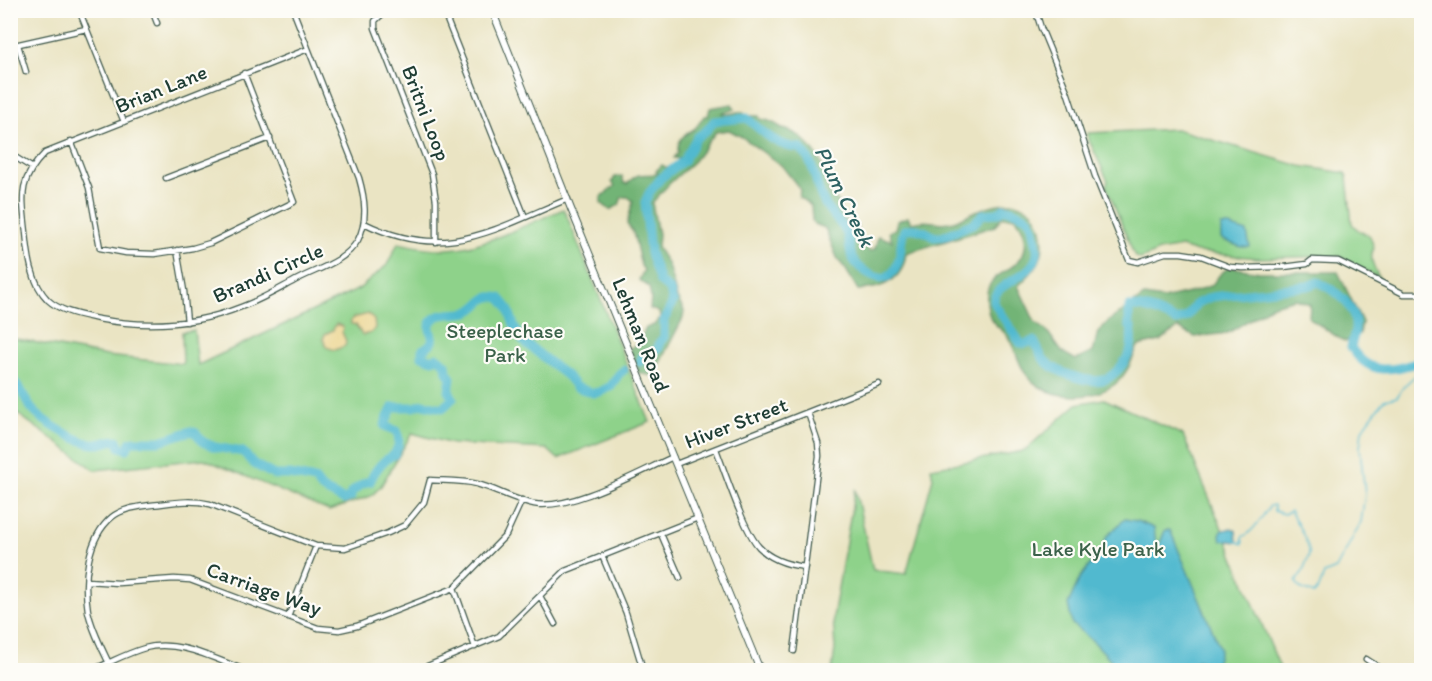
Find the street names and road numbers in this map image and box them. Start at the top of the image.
street label: Brian Lane [111,59,210,118]
street label: Britni Loop [397,62,456,164]
street label: Brandi Circle [209,237,327,308]
street label: Lehman Road [607,274,676,396]
street label: Hiver Street [681,391,791,454]
street label: Carriage Way [203,556,325,621]

